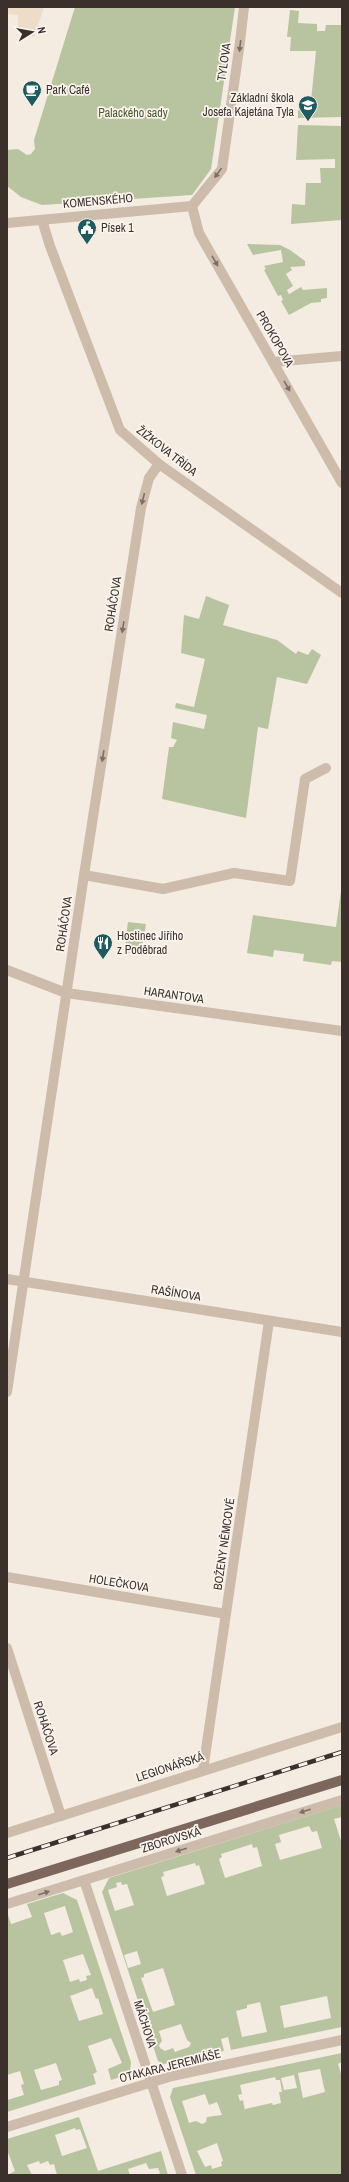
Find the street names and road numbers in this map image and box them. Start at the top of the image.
street label: TYLOVA [213,42,235,82]
street label: KOMENSKÉHO [62,190,134,212]
street label: PROKOPOVA [253,308,298,370]
street label: ŽIŽKOVA TŘÍDA [133,422,201,480]
street label: ROHÁČOVA [101,575,125,633]
street label: ROHÁČOVA [52,895,76,953]
street label: HARANTOVA [143,983,205,1007]
street label: RAŠÍNOVA [150,1281,202,1305]
street label: BOŽENY NĚMCOVÉ [210,1497,238,1591]
street label: HOLEČKOVA [88,1570,151,1596]
street label: ROHÁČOVA [30,1699,62,1757]
street label: LEGIONÁŘSKÁ [134,1748,206,1786]
street label: ZBOROVSKÁ [139,1823,203,1857]
street label: MÁCHOVA [130,1998,160,2050]
street label: OTAKARA JEREMIÁŠE [117,2046,223,2086]

